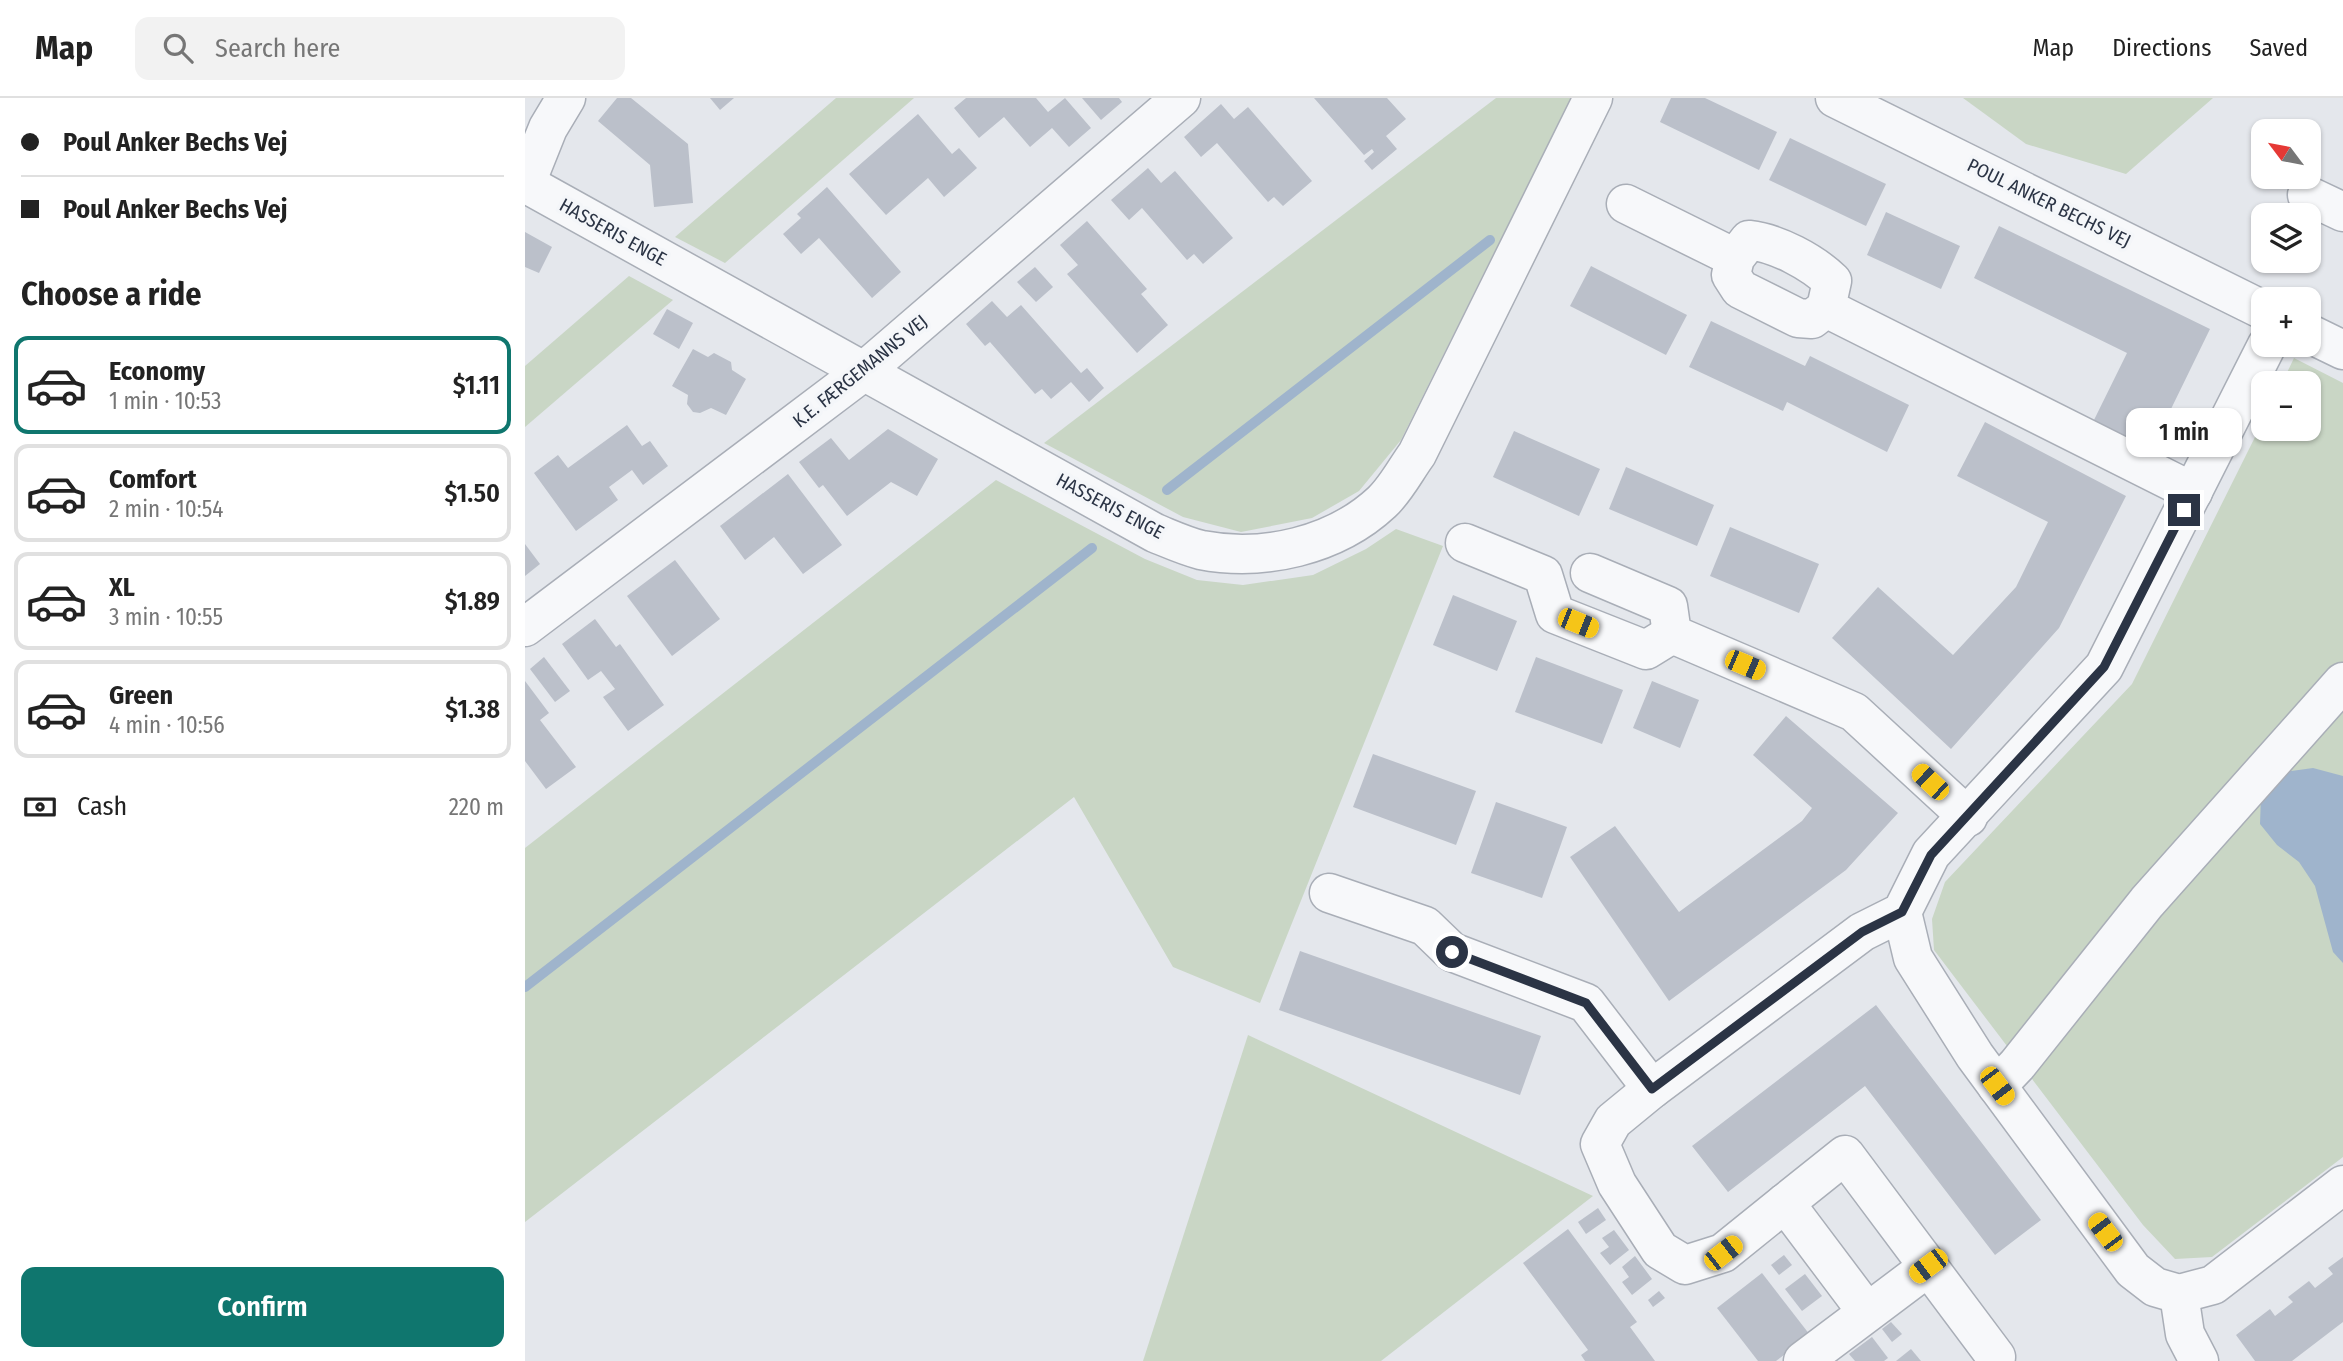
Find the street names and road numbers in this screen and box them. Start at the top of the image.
street label: POUL ANKER BECHS VEJ [1964,153,2134,253]
street label: HASSERIS ENGE [556,193,670,271]
street label: K.E. FÆRGEMANNS VEJ [788,310,932,432]
street label: HASSERIS ENGE [1052,468,1168,544]

